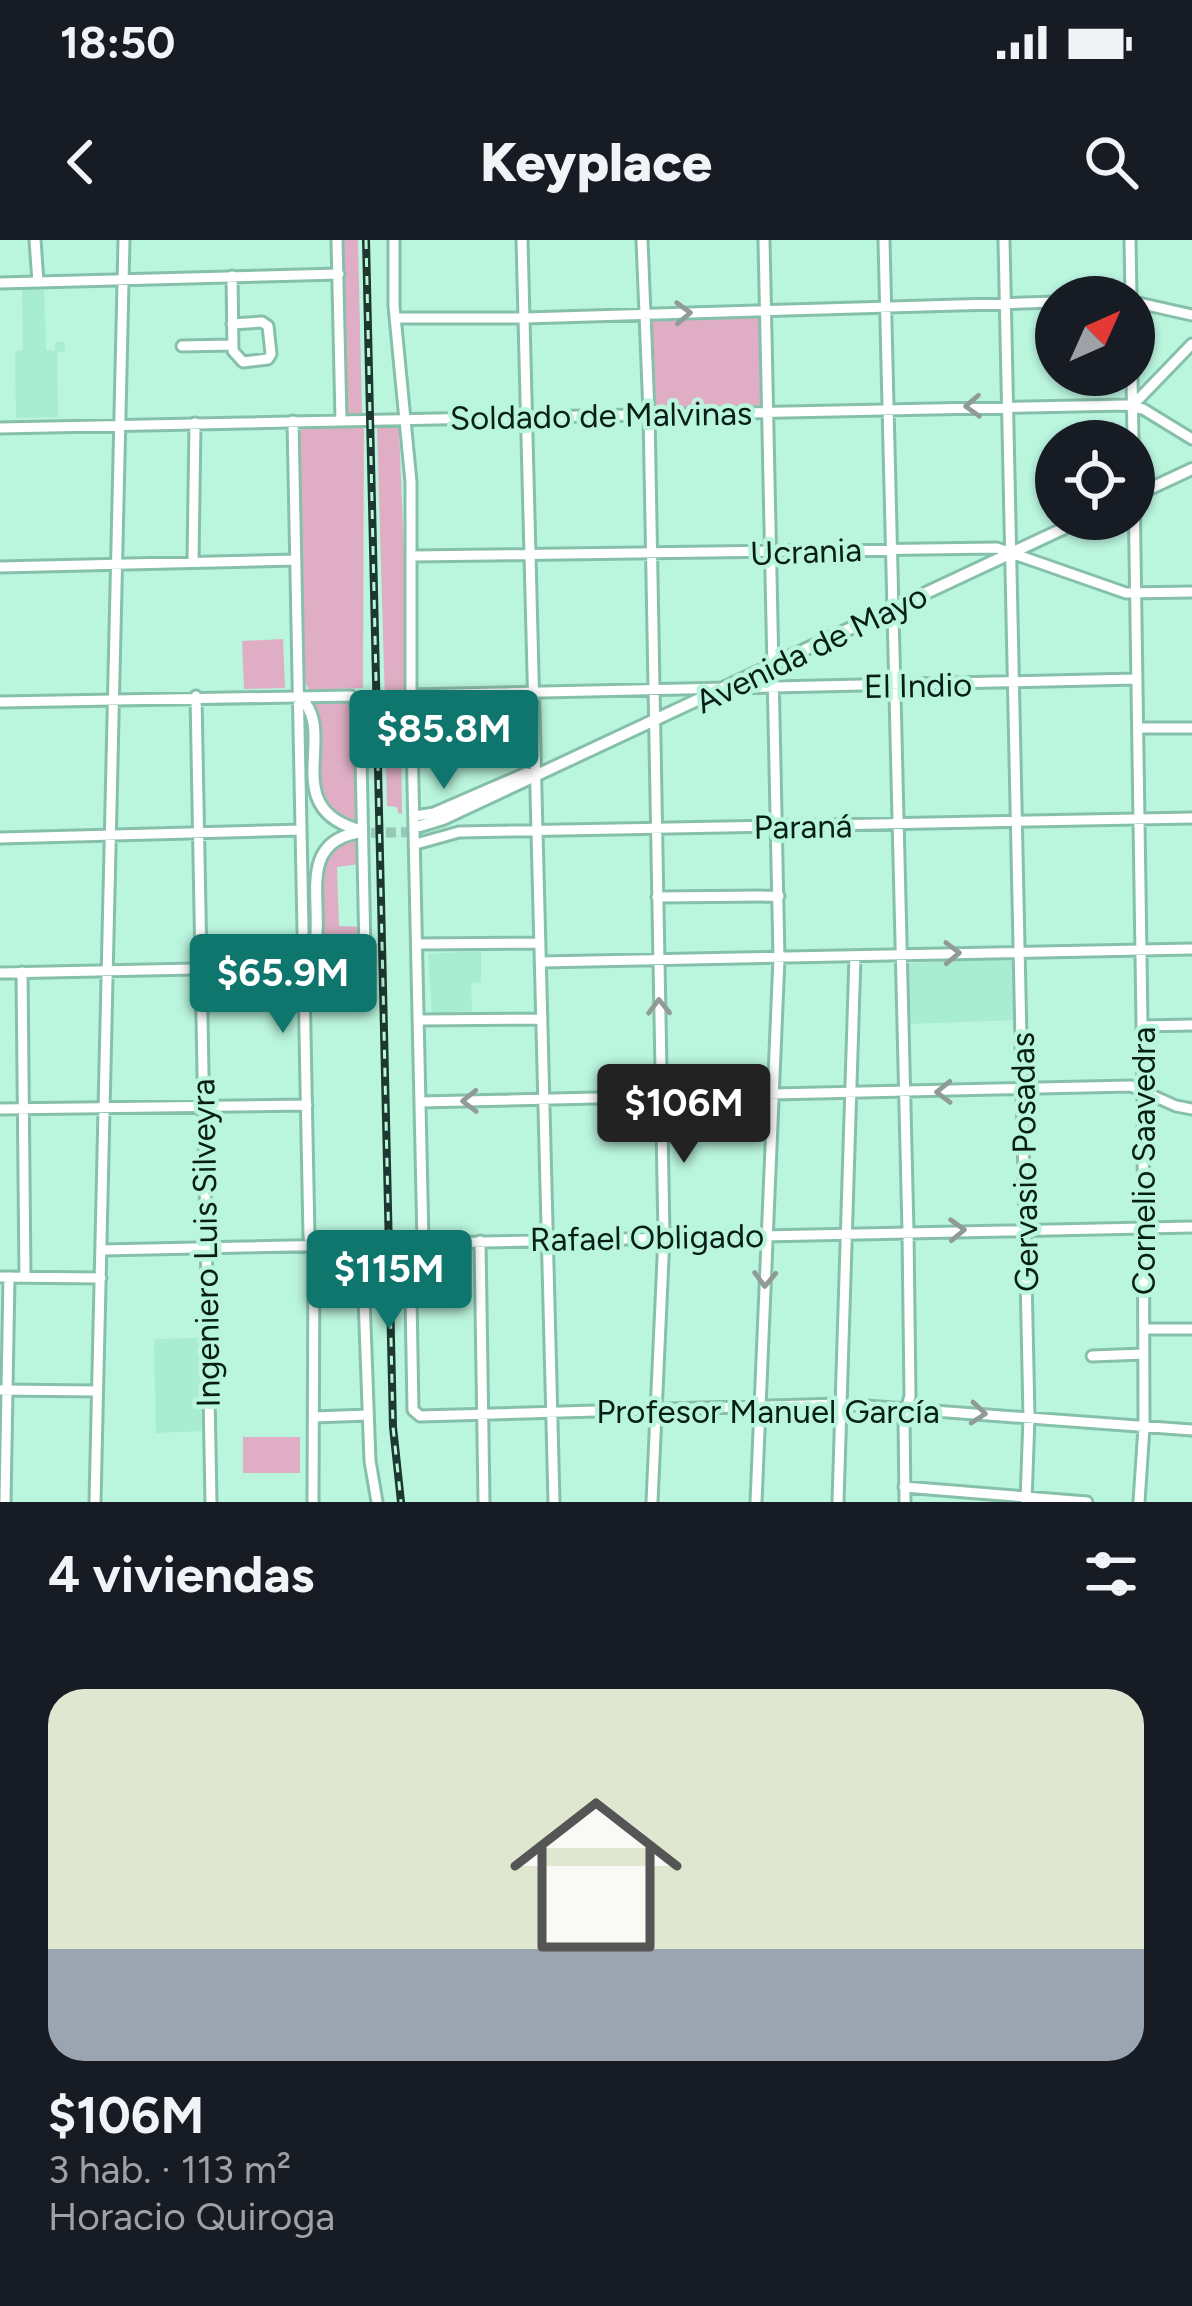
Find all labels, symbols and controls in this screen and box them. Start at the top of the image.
text: 18:50 [60,15,175,69]
icon: back [48,129,114,195]
icon: search [1078,129,1144,195]
text: Keyplace [480,130,712,195]
north arrow [1035,276,1155,396]
map controls [1035,276,1155,540]
one-way arrow [674,300,693,326]
street label: Soldado de Malvinas [449,393,753,438]
one-way arrow [963,393,982,419]
button: locate [1035,420,1155,540]
street label: Ucrania [749,530,863,573]
street label: Avenida de Mayo [689,575,934,721]
street label: El Indio [863,665,973,706]
pin: $85.8M [346,690,542,792]
text: $85.8M [376,705,512,752]
street label: Paraná [753,806,853,847]
pin: $65.9M [185,934,381,1036]
one-way arrow [943,941,962,967]
text: $65.9M [217,949,349,996]
one-way arrow [646,997,672,1015]
street label: Cornelio Saavedra [1124,1027,1163,1295]
street label: Gervasio Posadas [1003,1032,1046,1292]
pin: $106M [600,1064,768,1166]
street label: Ingeniero Luis Silveyra [183,1078,228,1408]
one-way arrow [934,1078,953,1104]
text: $106M [624,1079,744,1126]
one-way arrow [460,1088,478,1114]
street label: Rafael Obligado [530,1216,765,1259]
one-way arrow [948,1217,967,1243]
pin: $115M [305,1230,473,1332]
text: $115M [334,1245,444,1292]
one-way arrow [752,1270,778,1289]
street label: Profesor Manuel García [596,1392,940,1431]
one-way arrow [969,1399,988,1425]
icon: filters [1078,1541,1144,1607]
text: 4 viviendas [48,1544,314,1605]
icon: home [488,1767,704,1983]
text: $106M [48,2085,204,2146]
text: 3 hab. · 113 m² [48,2146,291,2193]
text: Horacio Quiroga [48,2193,335,2240]

